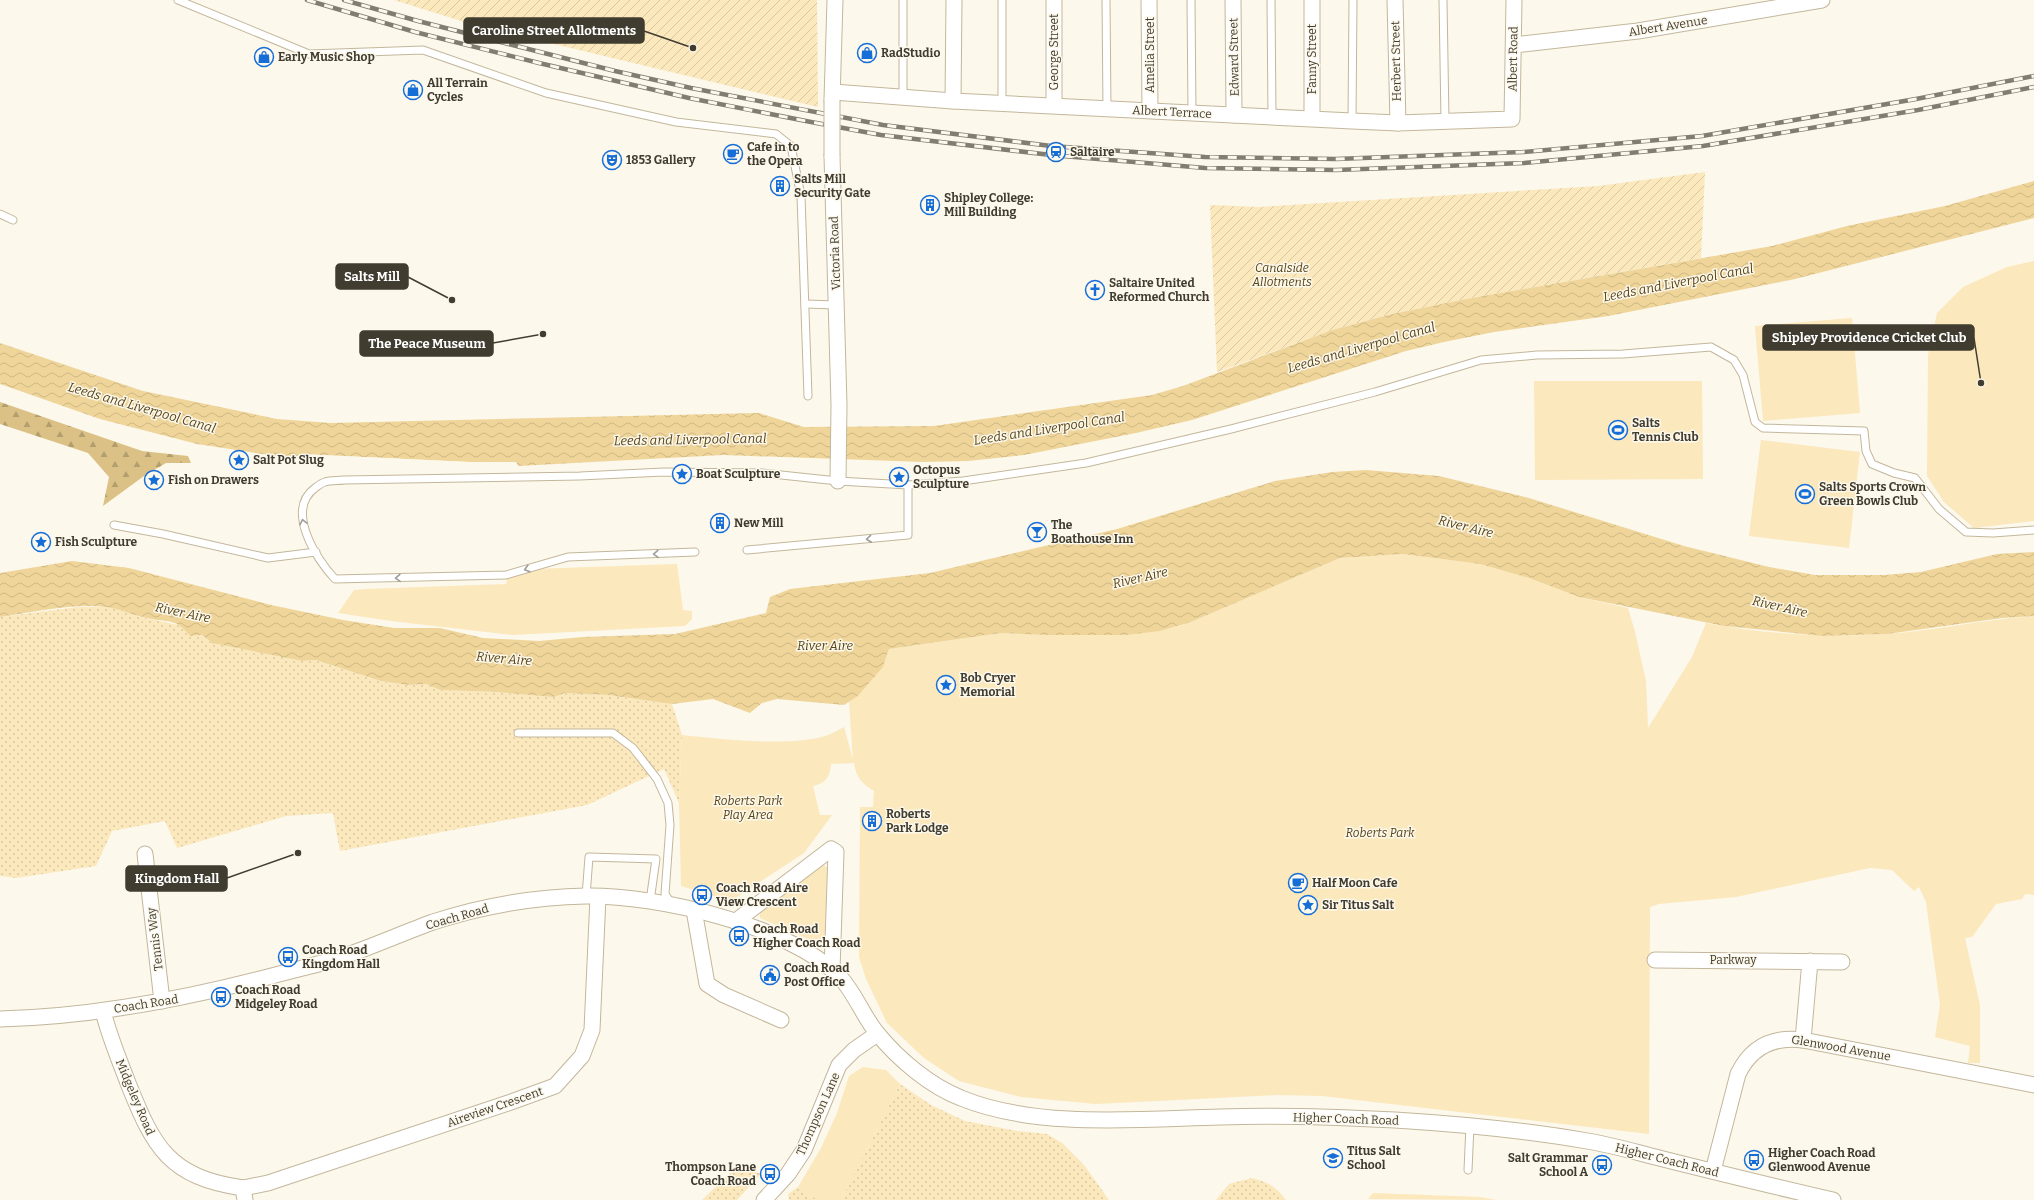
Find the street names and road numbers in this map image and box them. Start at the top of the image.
street label: George Street [1047,13,1061,90]
street label: Albert Avenue [1628,13,1708,39]
street label: Amelia Street [1143,16,1157,93]
street label: Edward Street [1226,17,1242,96]
street label: Herbert Street [1388,20,1404,101]
street label: Fanny Street [1305,23,1319,94]
street label: Albert Road [1505,26,1521,92]
street label: Albert Terrace [1132,103,1212,121]
street label: Victoria Road [827,216,843,290]
street label: Coach Road [424,901,490,933]
street label: Tennis Way [144,906,166,971]
street label: Parkway [1709,953,1757,967]
street label: Coach Road [113,992,179,1016]
street label: Glenwood Avenue [1790,1032,1892,1064]
street label: Midgeley Road [113,1057,157,1137]
street label: Thompson Lane [793,1070,843,1158]
street label: Aireview Crescent [445,1084,545,1130]
street label: Higher Coach Road [1293,1110,1399,1128]
street label: Higher Coach Road [1614,1140,1720,1180]

